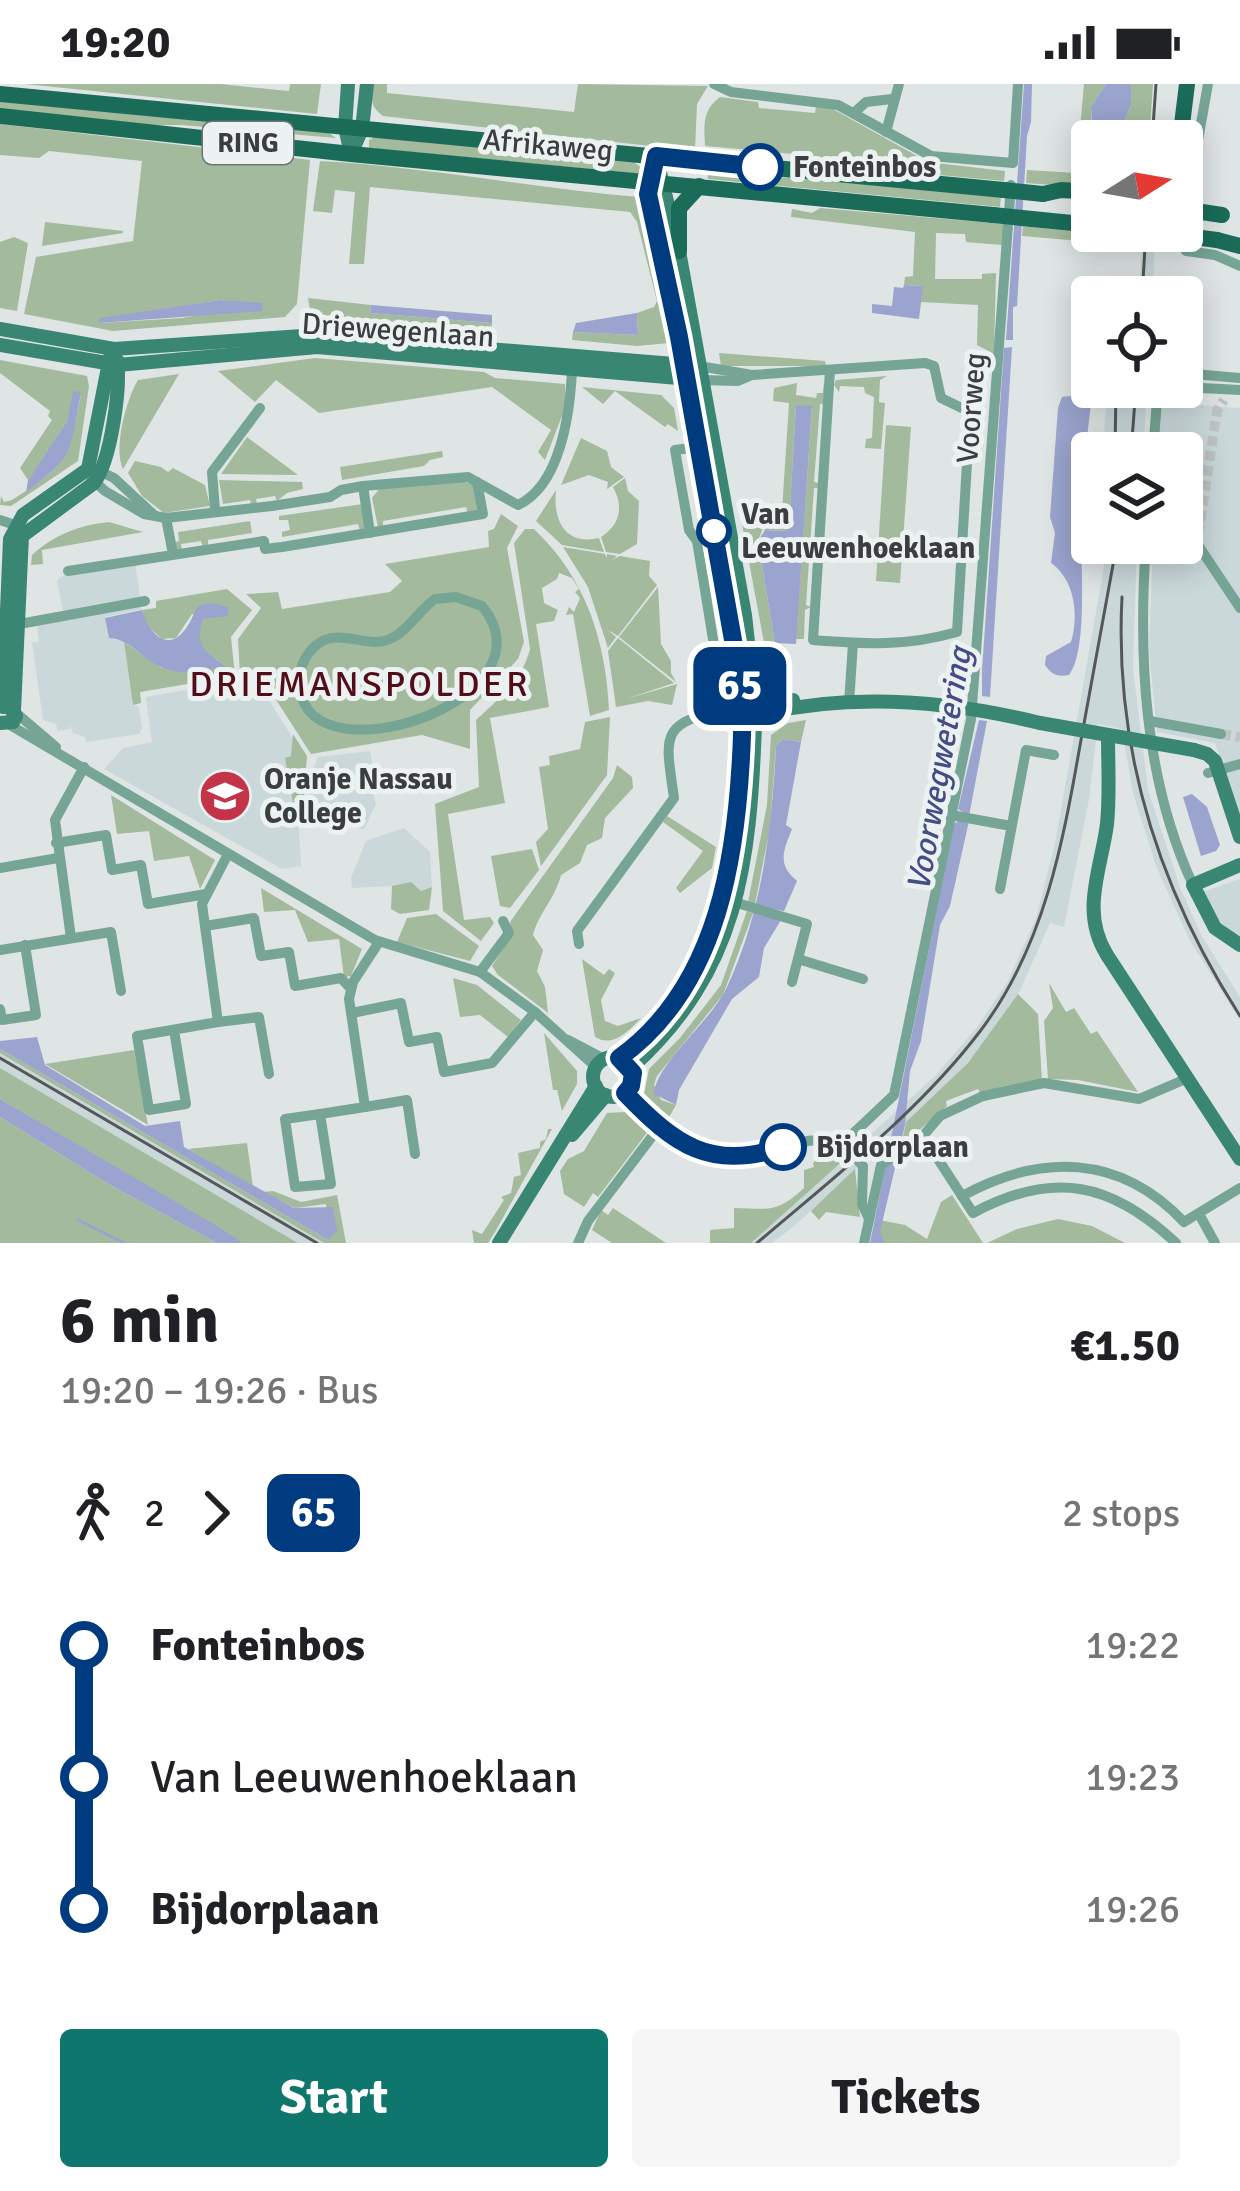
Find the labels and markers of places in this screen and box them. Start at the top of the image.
marker: Fonteinbos [738,145,782,189]
place label: Fonteinbos [793,149,936,186]
place label: Van Leeuwenhoeklaan [741,496,975,567]
marker: Van Leeuwenhoeklaan [698,515,730,547]
place label: Oranje Nassau College [264,761,453,832]
school or university icon: Oranje Nassau College [197,768,253,824]
marker: Bijdorplaan [761,1125,805,1169]
place label: Bijdorplaan [816,1129,969,1166]

